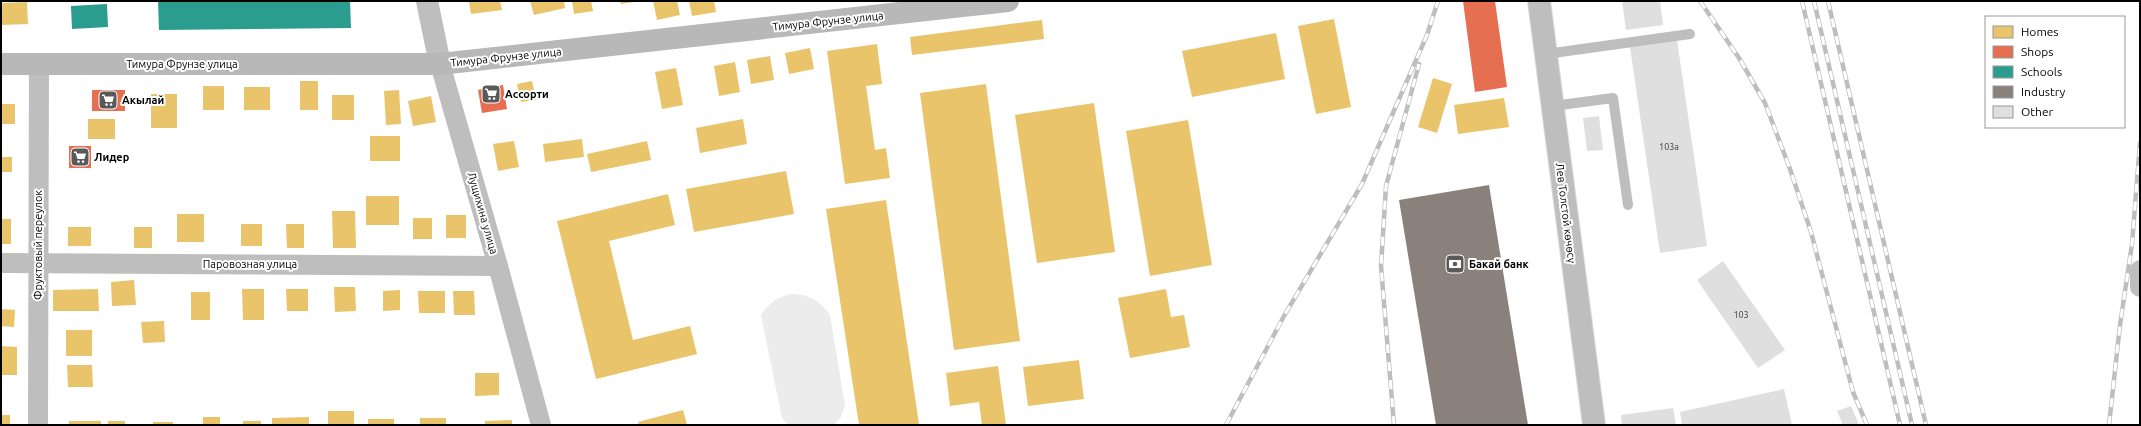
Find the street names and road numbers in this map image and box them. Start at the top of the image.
street label: Тимура Фрунзе улица [772,9,884,33]
street label: Тимура Фрунзе улица [450,45,562,69]
street label: Тимура Фрунзе улица [126,58,238,70]
street label: Лев Толстой көчөсү [1554,162,1578,264]
street label: Лущихина улица [465,170,501,256]
street label: Фруктовый переулок [32,190,44,300]
street label: Паровозная улица [203,258,297,270]

